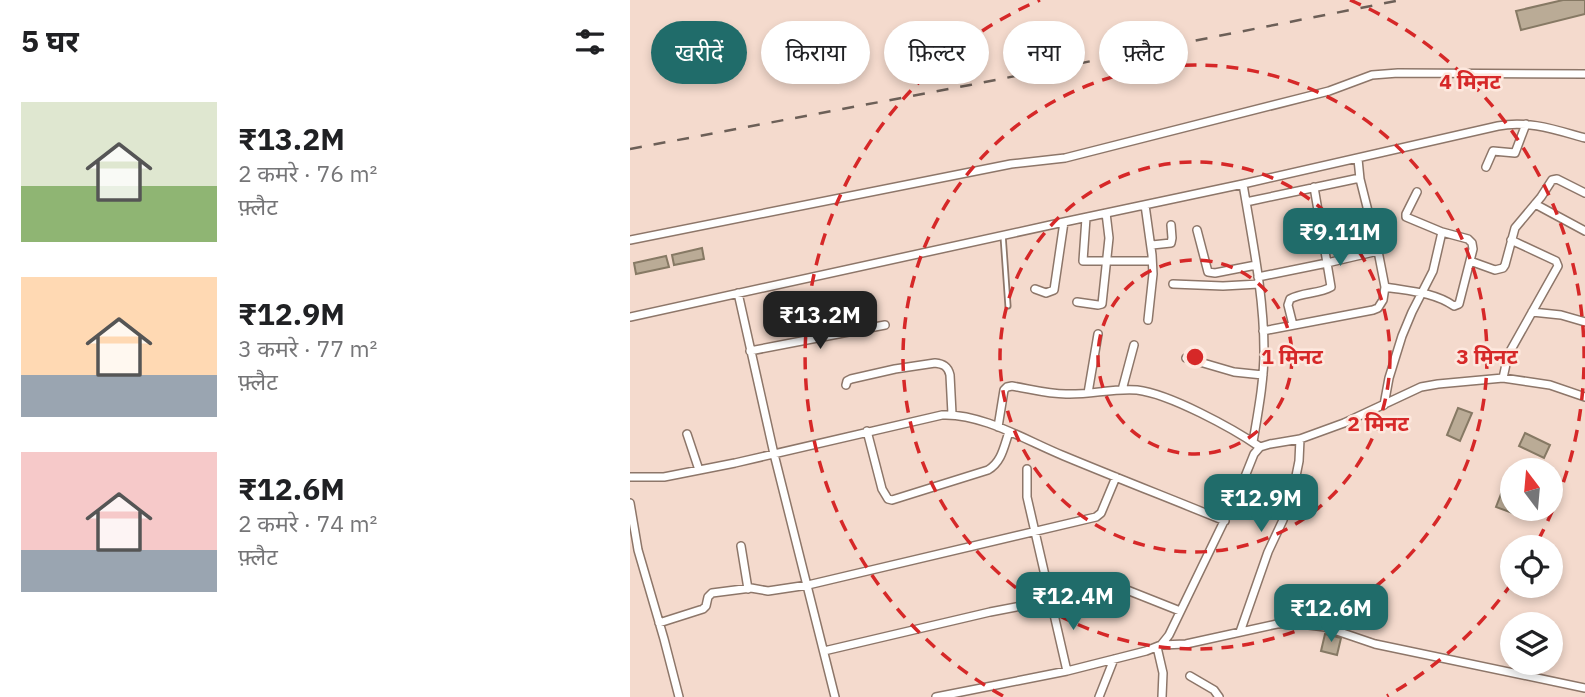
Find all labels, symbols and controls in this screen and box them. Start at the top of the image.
text: 5 घर [21,21,79,60]
chip: खरीदें [651,21,747,84]
chip: किराया [761,21,870,84]
chip: फ़िल्टर [884,21,989,84]
chip: नया [1003,21,1085,84]
chip: फ़्लैट [1099,21,1188,84]
icon: filters [571,23,609,61]
text: 4 मिनट [1439,67,1502,95]
text: ₹13.2M [238,119,345,158]
icon: home [77,130,161,214]
text: 2 कमरे · 76 m² [238,158,377,188]
text: फ़्लैट [238,191,278,221]
pin: ₹9.11M [1283,208,1397,268]
text: ₹9.11M [1299,216,1381,246]
pin: ₹13.2M [763,292,877,351]
text: ₹12.9M [238,294,345,333]
text: ₹13.2M [779,299,861,329]
icon: home [77,305,161,389]
text: 3 कमरे · 77 m² [238,333,377,363]
text: 1 मिनट [1261,342,1324,370]
text: 3 मिनट [1456,342,1519,370]
centre of rings [1183,345,1207,369]
text: फ़्लैट [238,366,278,396]
text: 2 मिनट [1347,409,1410,437]
north arrow [1500,458,1563,522]
map controls [1500,458,1563,675]
text: ₹12.6M [238,469,345,508]
pin: ₹12.9M [1204,475,1318,534]
icon: home [77,480,161,564]
text: ₹12.9M [1220,482,1302,512]
text: 2 कमरे · 74 m² [238,508,377,538]
button: locate [1500,535,1563,598]
text: फ़्लैट [238,541,278,571]
pin: ₹12.4M [1016,572,1130,632]
text: ₹12.4M [1032,580,1114,610]
pin: ₹12.6M [1274,584,1388,644]
text: ₹12.6M [1290,592,1372,622]
button: layers [1500,612,1563,675]

